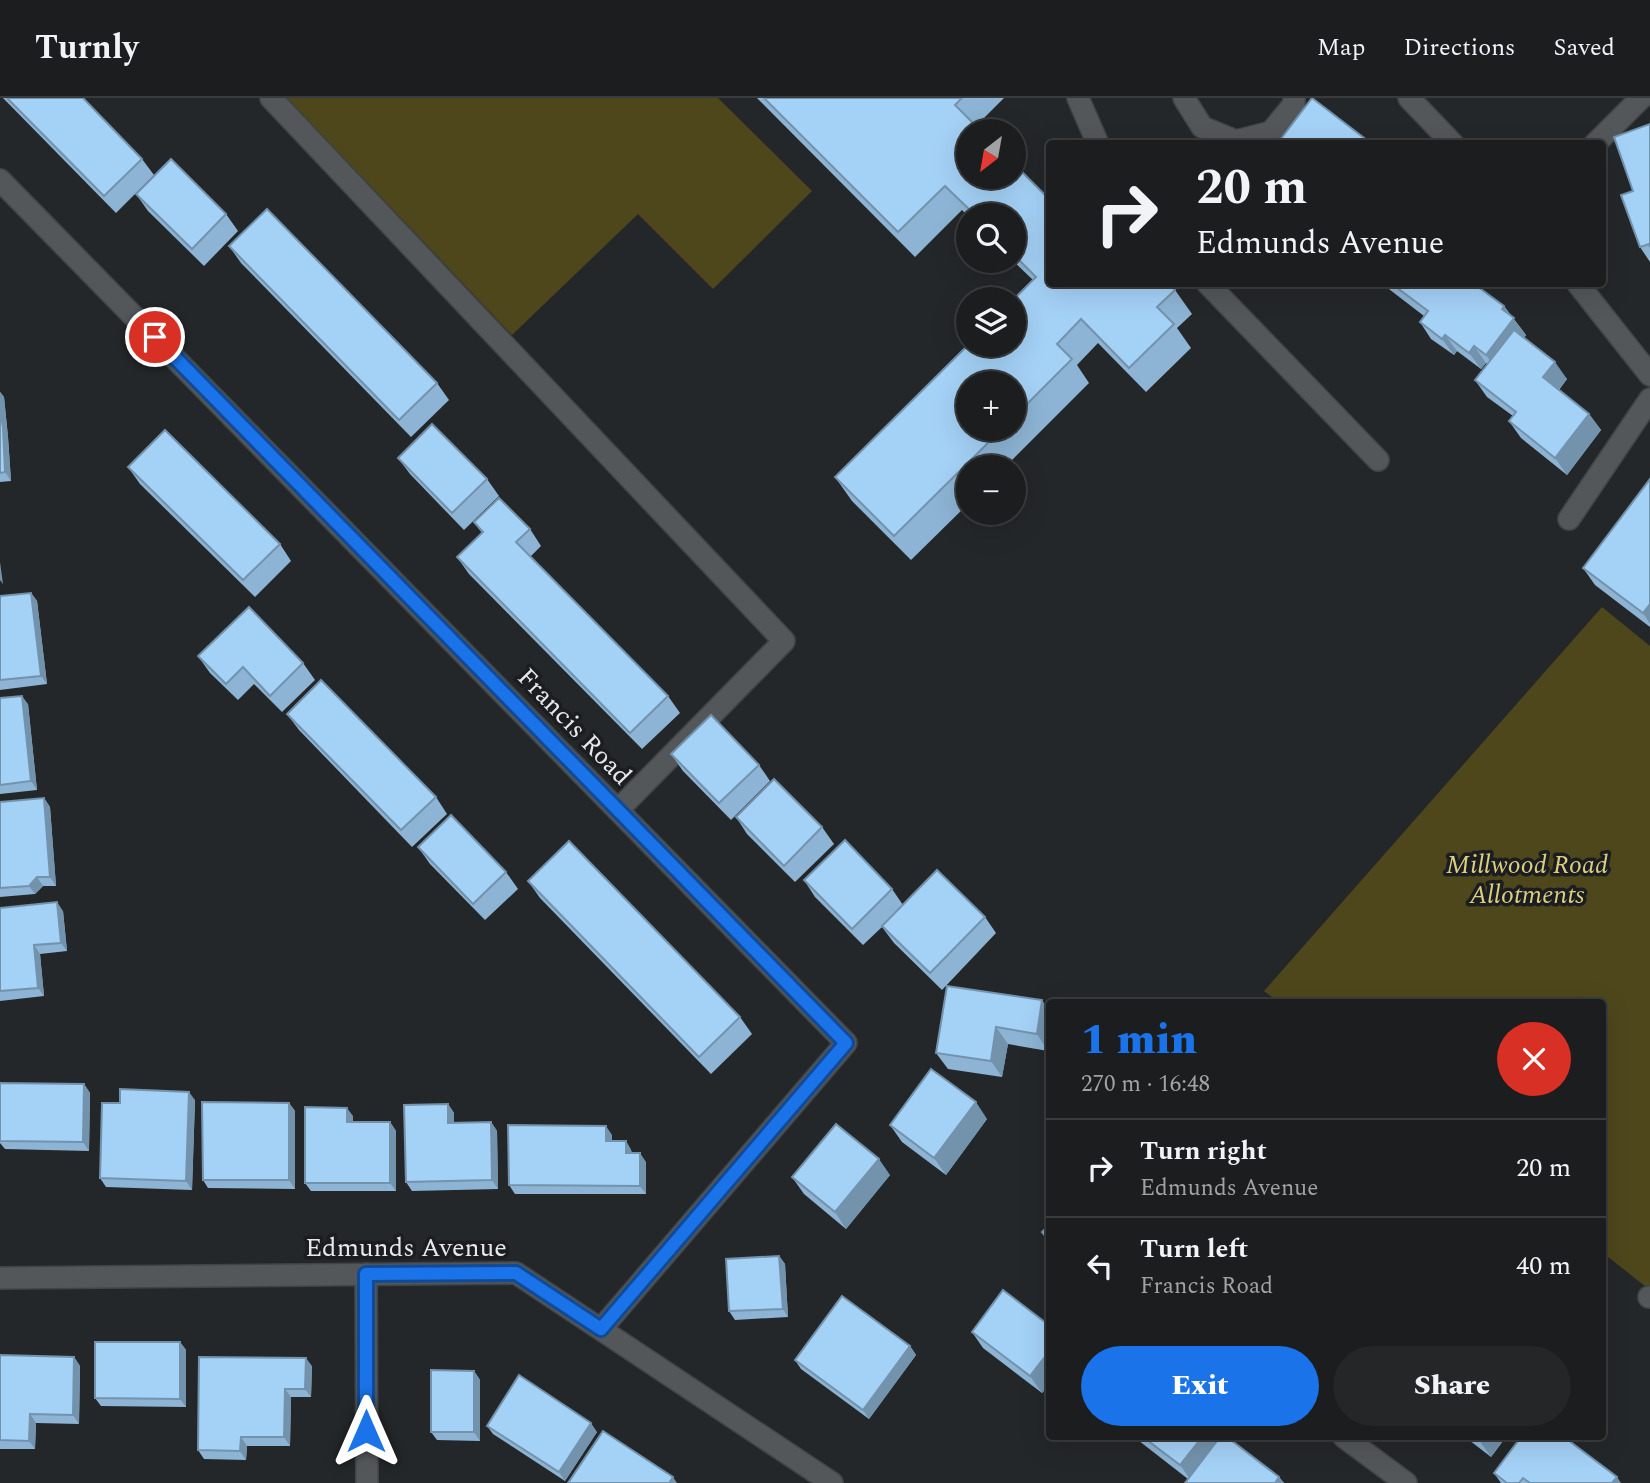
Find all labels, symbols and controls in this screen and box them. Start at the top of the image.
text: Turnly [35,23,138,73]
text: Map [1317,30,1365,66]
text: Directions [1403,30,1515,66]
text: Saved [1553,30,1615,66]
north arrow [956,119,1026,189]
map controls [956,119,1026,525]
text: 20 m [1196,151,1307,226]
icon: right [1081,168,1172,259]
button: search [956,203,1026,273]
text: Edmunds Avenue [1196,219,1444,268]
button: layers [956,287,1026,357]
pin [125,307,185,367]
icon: arrive [136,318,174,356]
button: + [956,371,1026,441]
button: − [956,455,1026,525]
street label: Francis Road [508,659,641,795]
park label: Millwood Road Allotments [1446,845,1608,915]
text: 1 min [1081,1009,1197,1072]
button: close [1497,1022,1571,1096]
text: 270 m · 16:48 [1081,1067,1210,1102]
text: Turn right [1140,1131,1267,1171]
text: 20 m [1516,1148,1571,1188]
icon: right [1081,1149,1119,1187]
text: Edmunds Avenue [1140,1171,1318,1206]
street label: Edmunds Avenue [305,1228,507,1268]
text: Turn left [1140,1229,1248,1269]
text: 40 m [1516,1246,1571,1286]
icon: left [1081,1247,1119,1285]
text: Francis Road [1140,1269,1273,1304]
button: Exit [1081,1346,1319,1426]
button: Share [1333,1346,1571,1426]
position arrow [329,1394,403,1468]

